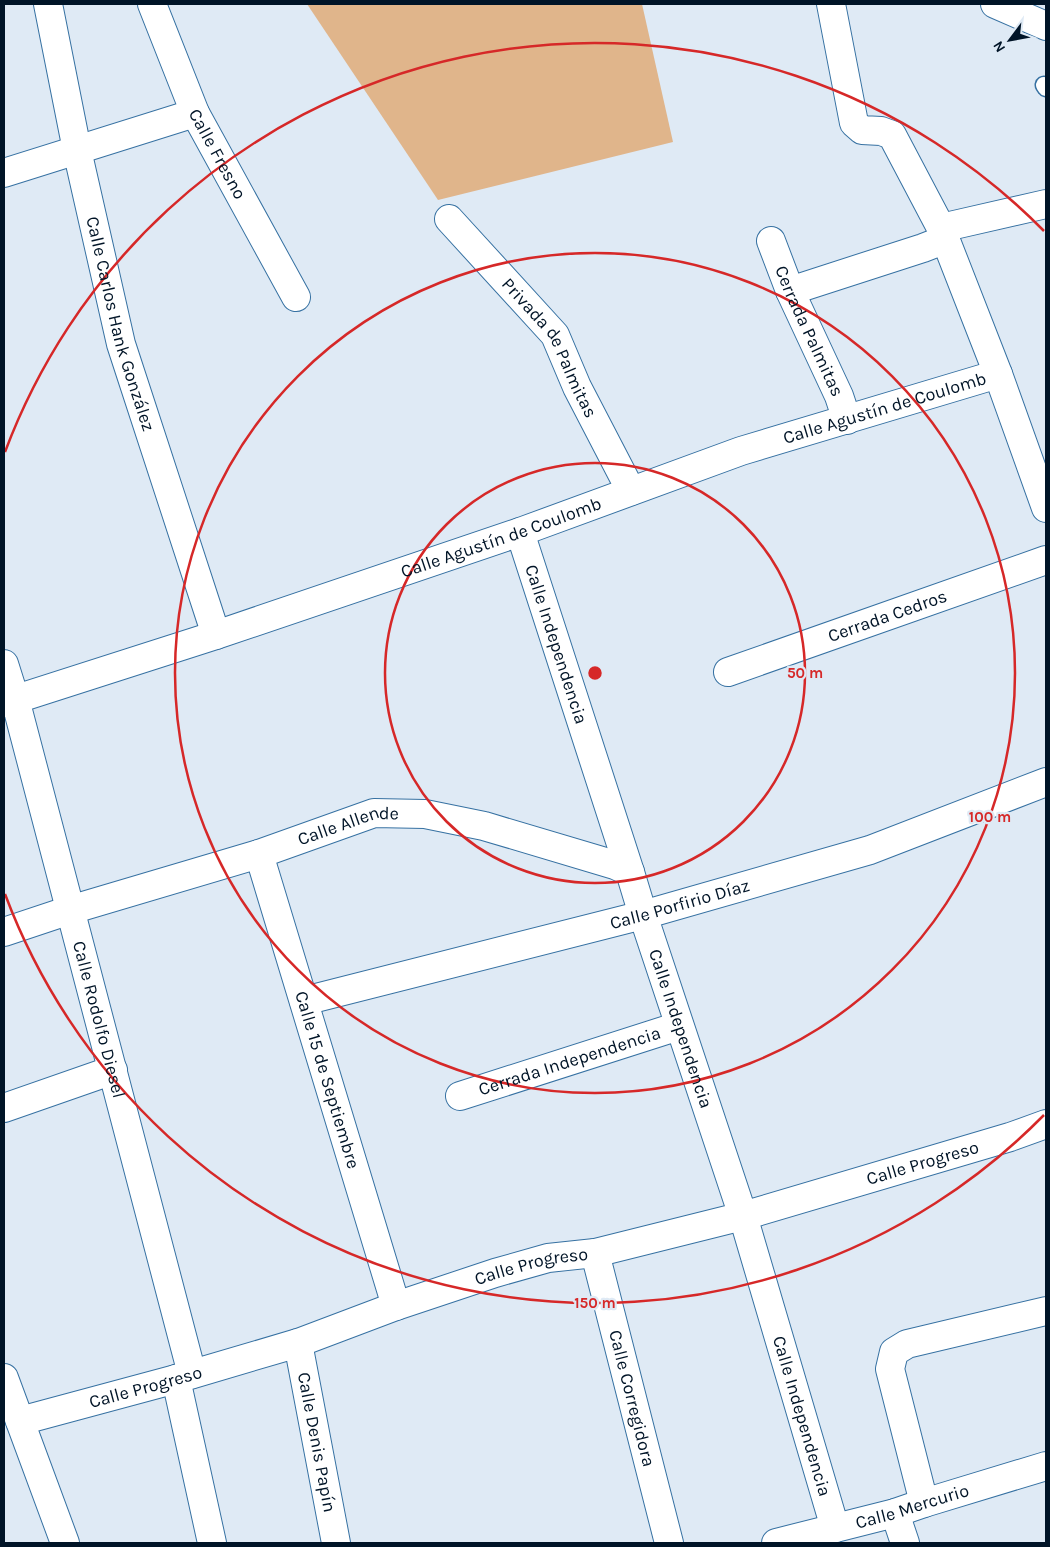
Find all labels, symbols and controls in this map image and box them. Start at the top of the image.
north arrow [985,15,1035,65]
text: N [990,38,1009,55]
street label: Calle Fresno [184,105,251,203]
street label: Calle Carlos Hank González [81,214,160,434]
street label: Cerrada Palmitas [770,263,849,400]
street label: Privada de Palmitas [497,273,602,421]
street label: Calle Agustín de Coulomb [780,367,989,449]
street label: Calle Agustín de Coulomb [398,492,605,583]
street label: Calle Independencia [520,562,592,727]
street label: Cerrada Cedros [825,585,950,647]
centre of rings [586,664,604,682]
text: 50 m [787,664,823,682]
street label: Calle Allende [295,801,399,850]
text: 100 m [969,808,1011,826]
street label: Calle Porfirio Díaz [607,874,752,934]
street label: Calle Rodolfo Diesel [68,939,130,1100]
street label: Calle Independencia [644,946,717,1111]
street label: Calle 15 de Septiembre [290,988,365,1171]
street label: Cerrada Independencia [476,1022,663,1100]
street label: Calle Progreso [864,1136,981,1190]
street label: Calle Progreso [472,1243,589,1290]
text: 150 m [574,1294,616,1312]
street label: Calle Corregidora [604,1328,660,1469]
street label: Calle Independencia [768,1333,836,1499]
street label: Calle Progreso [87,1361,205,1413]
street label: Calle Denis Papín [293,1370,341,1514]
street label: Calle Mercurio [853,1479,972,1534]

